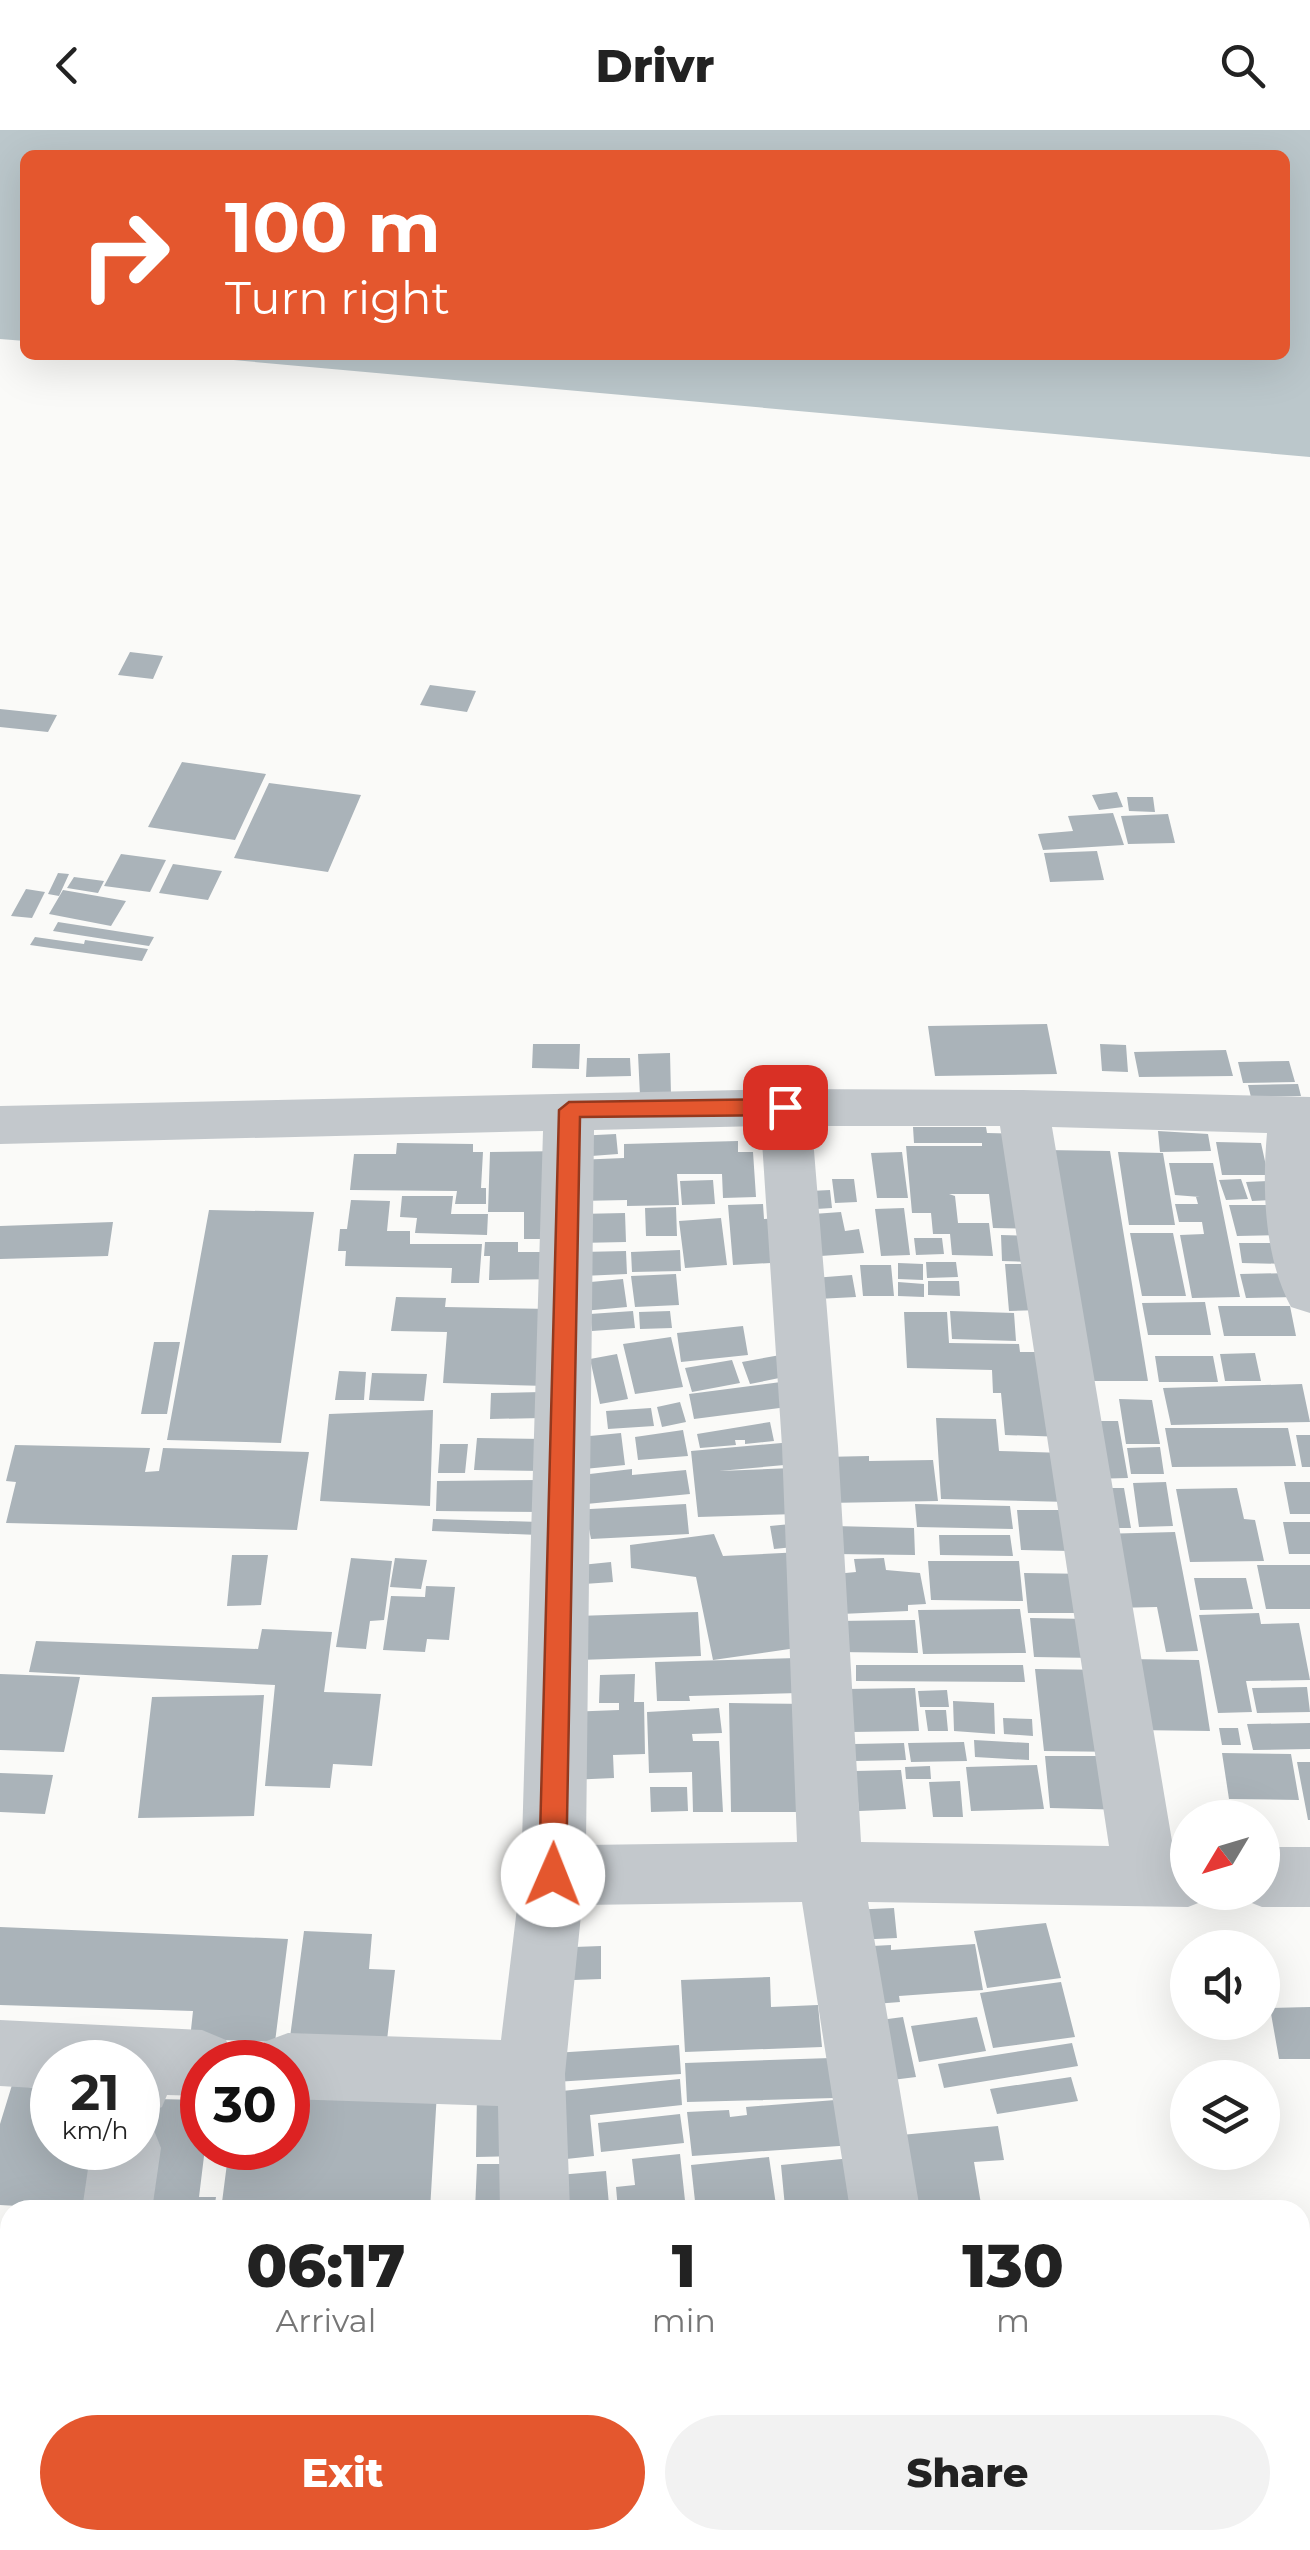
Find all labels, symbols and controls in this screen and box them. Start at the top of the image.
icon: back [40,38,95,93]
text: Drivr [596,38,714,93]
icon: search [1215,38,1270,93]
text: 100 m [225,184,441,270]
icon: right [60,190,190,320]
text: Turn right [225,270,450,325]
pin [743,1065,828,1150]
icon: arrive [758,1080,813,1135]
north arrow [1170,1800,1280,1910]
map controls [1170,1800,1280,2170]
position arrow [501,1823,605,1927]
button: sound [1170,1930,1280,2040]
speed limit sign: 30 [180,2040,310,2170]
button: layers [1170,2060,1280,2170]
text: 21 [70,2062,120,2123]
text: km/h [62,2115,128,2145]
text: 06:17 [246,2229,405,2302]
text: 1 [672,2229,696,2302]
text: 130 [962,2229,1064,2302]
text: Arrival [275,2301,376,2340]
text: min [652,2301,716,2340]
text: m [996,2301,1030,2340]
button: Exit [40,2415,645,2530]
button: Share [665,2415,1270,2530]

